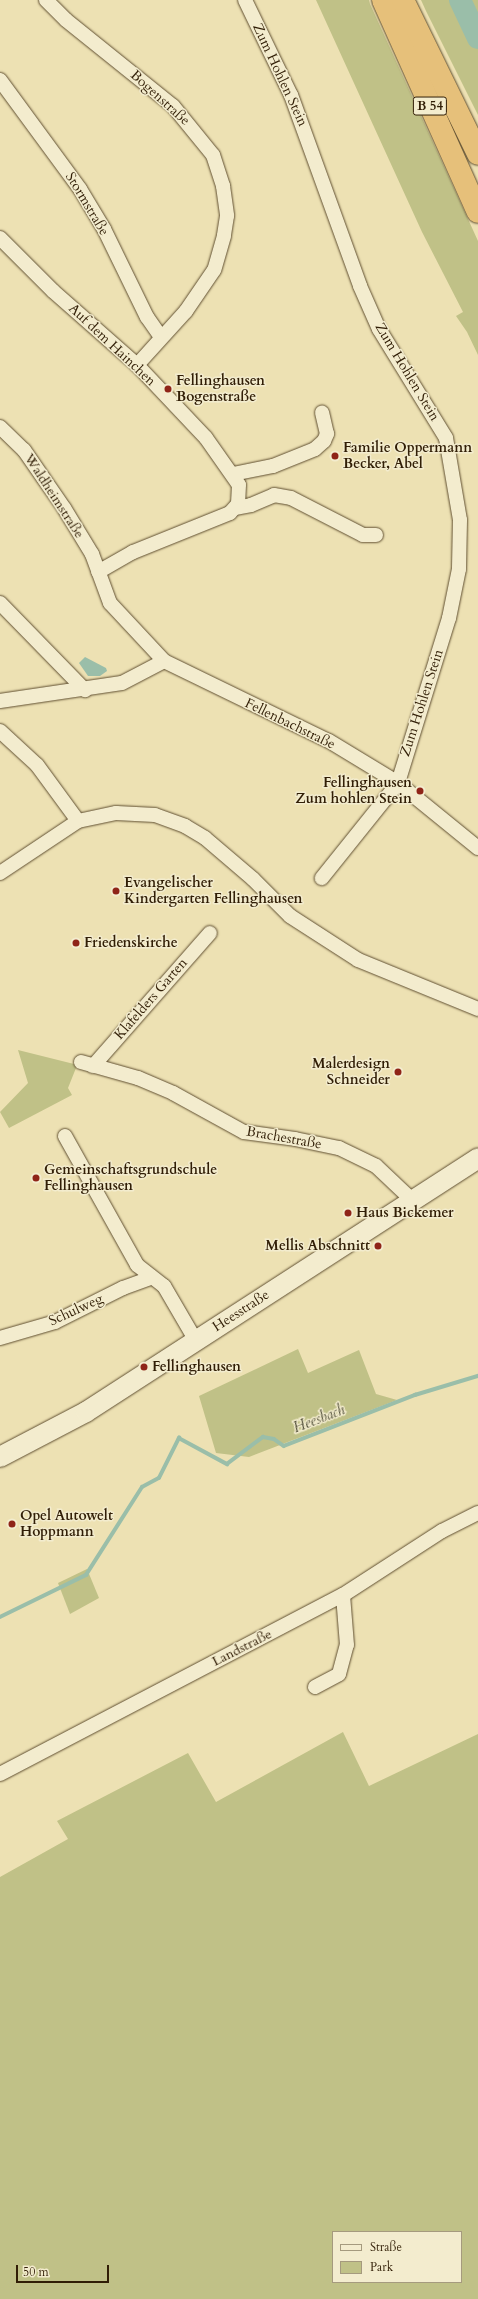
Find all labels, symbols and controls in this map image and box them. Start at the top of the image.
street label: Zum Hohlen Stein [249,21,311,129]
street label: Bogenstraße [127,67,193,129]
road number: B 54 [412,95,448,117]
street label: Stormstraße [62,169,112,239]
street label: Auf dem Hainchen [65,300,159,390]
street label: Zum Hohlen Stein [371,320,443,424]
place label: Fellinghausen Bogenstraße [176,373,265,406]
marker: Fellinghausen Bogenstraße [163,384,173,394]
place label: Familie Oppermann Becker, Abel [343,440,472,472]
street label: Waldheimstraße [20,451,88,541]
marker: Familie Oppermann Becker, Abel [330,451,340,461]
street label: Zum Hohlen Stein [397,647,447,759]
street label: Fellenbachstraße [242,695,338,753]
place label: Fellinghausen Zum hohlen Stein [295,775,412,808]
marker: Fellinghausen Zum hohlen Stein [415,786,425,796]
place label: Evangelischer Kindergarten Fellinghausen [124,875,302,908]
marker: Evangelischer Kindergarten Fellinghausen [111,886,121,896]
place label: Friedenskirche [84,935,178,951]
marker: Friedenskirche [71,938,81,948]
street label: Klafelders Garten [111,955,191,1043]
place label: Malerdesign Schneider [312,1056,390,1088]
marker: Malerdesign Schneider [393,1067,403,1077]
street label: Brachestraße [245,1123,323,1153]
place label: Gemeinschaftsgrundschule Fellinghausen [44,1162,217,1194]
marker: Gemeinschaftsgrundschule Fellinghausen [31,1173,41,1183]
place label: Haus Bickemer [356,1205,454,1221]
marker: Haus Bickemer [343,1208,353,1218]
place label: Mellis Abschnitt [265,1238,370,1254]
marker: Mellis Abschnitt [373,1241,383,1251]
street label: Heesstraße [210,1287,272,1335]
street label: Schulweg [46,1290,106,1330]
place label: Fellinghausen [152,1359,241,1375]
marker: Fellinghausen [139,1362,149,1372]
water label: Heesbach [291,1401,347,1437]
place label: Opel Autowelt Hoppmann [20,1508,113,1540]
marker: Opel Autowelt Hoppmann [7,1519,17,1529]
street label: Landstraße [209,1626,275,1670]
legend [332,2231,462,2283]
text: Straße [370,2239,402,2255]
scale bar [18,2257,111,2283]
text: Park [370,2259,393,2275]
text: 50 m [23,2264,49,2280]

